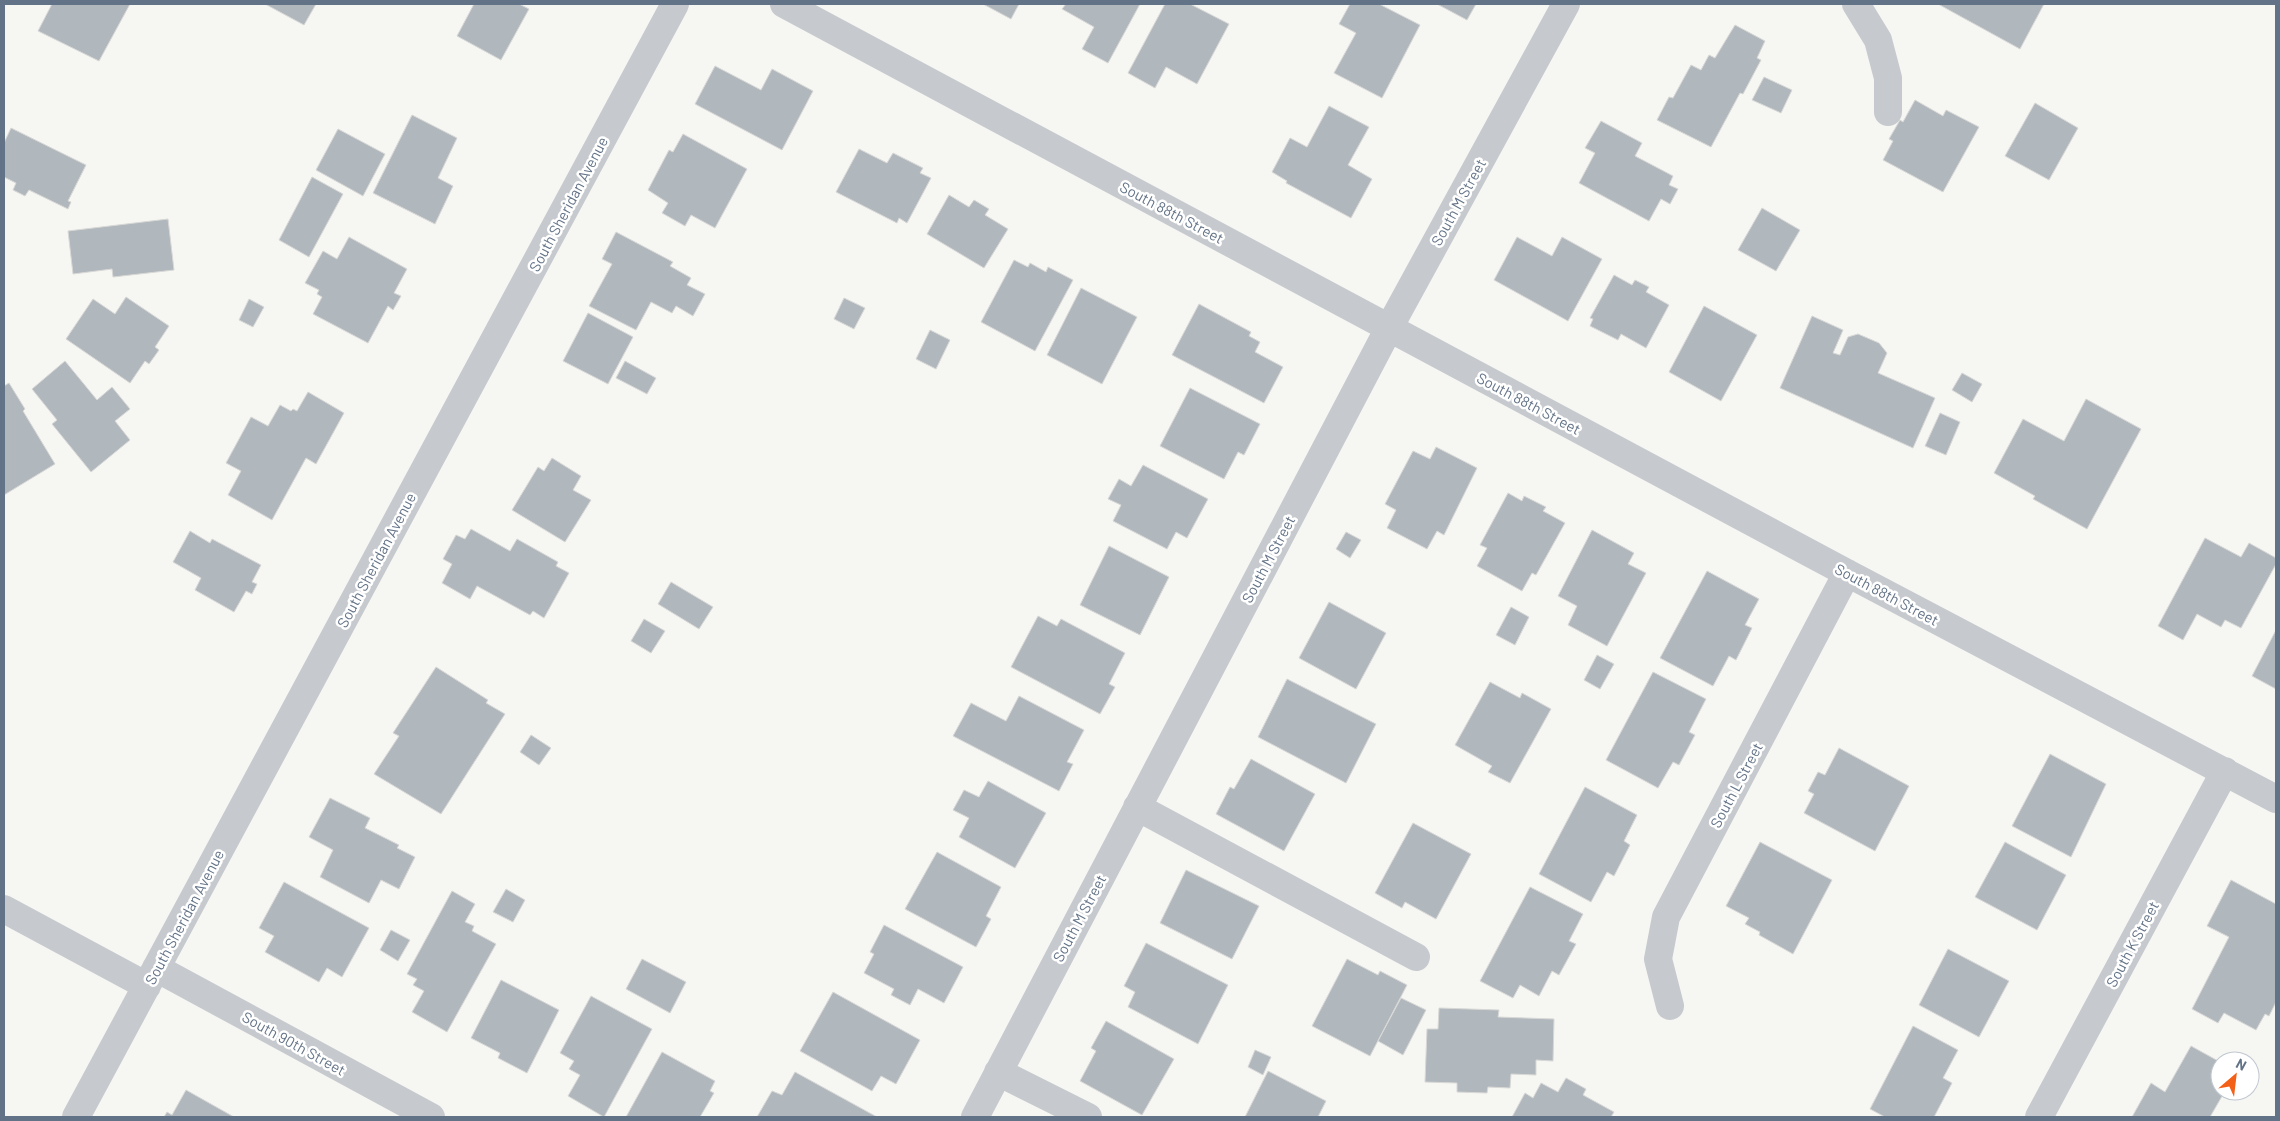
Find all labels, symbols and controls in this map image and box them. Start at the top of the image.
street label: South Sheridan Avenue [525,133,611,275]
street label: South M Street [1427,156,1489,248]
street label: South 88th Street [1117,177,1227,247]
street label: South 88th Street [1474,368,1584,438]
street label: South Sheridan Avenue [333,489,419,631]
street label: South M Street [1237,512,1299,606]
street label: South 88th Street [1832,559,1942,629]
street label: South L Street [1706,739,1766,831]
street label: South Sheridan Avenue [141,846,227,988]
street label: South M Street [1048,871,1110,965]
street label: South K Street [2102,898,2162,990]
street label: South 90th Street [239,1007,349,1079]
north arrow [2210,1051,2260,1101]
text: N [2233,1054,2249,1074]

